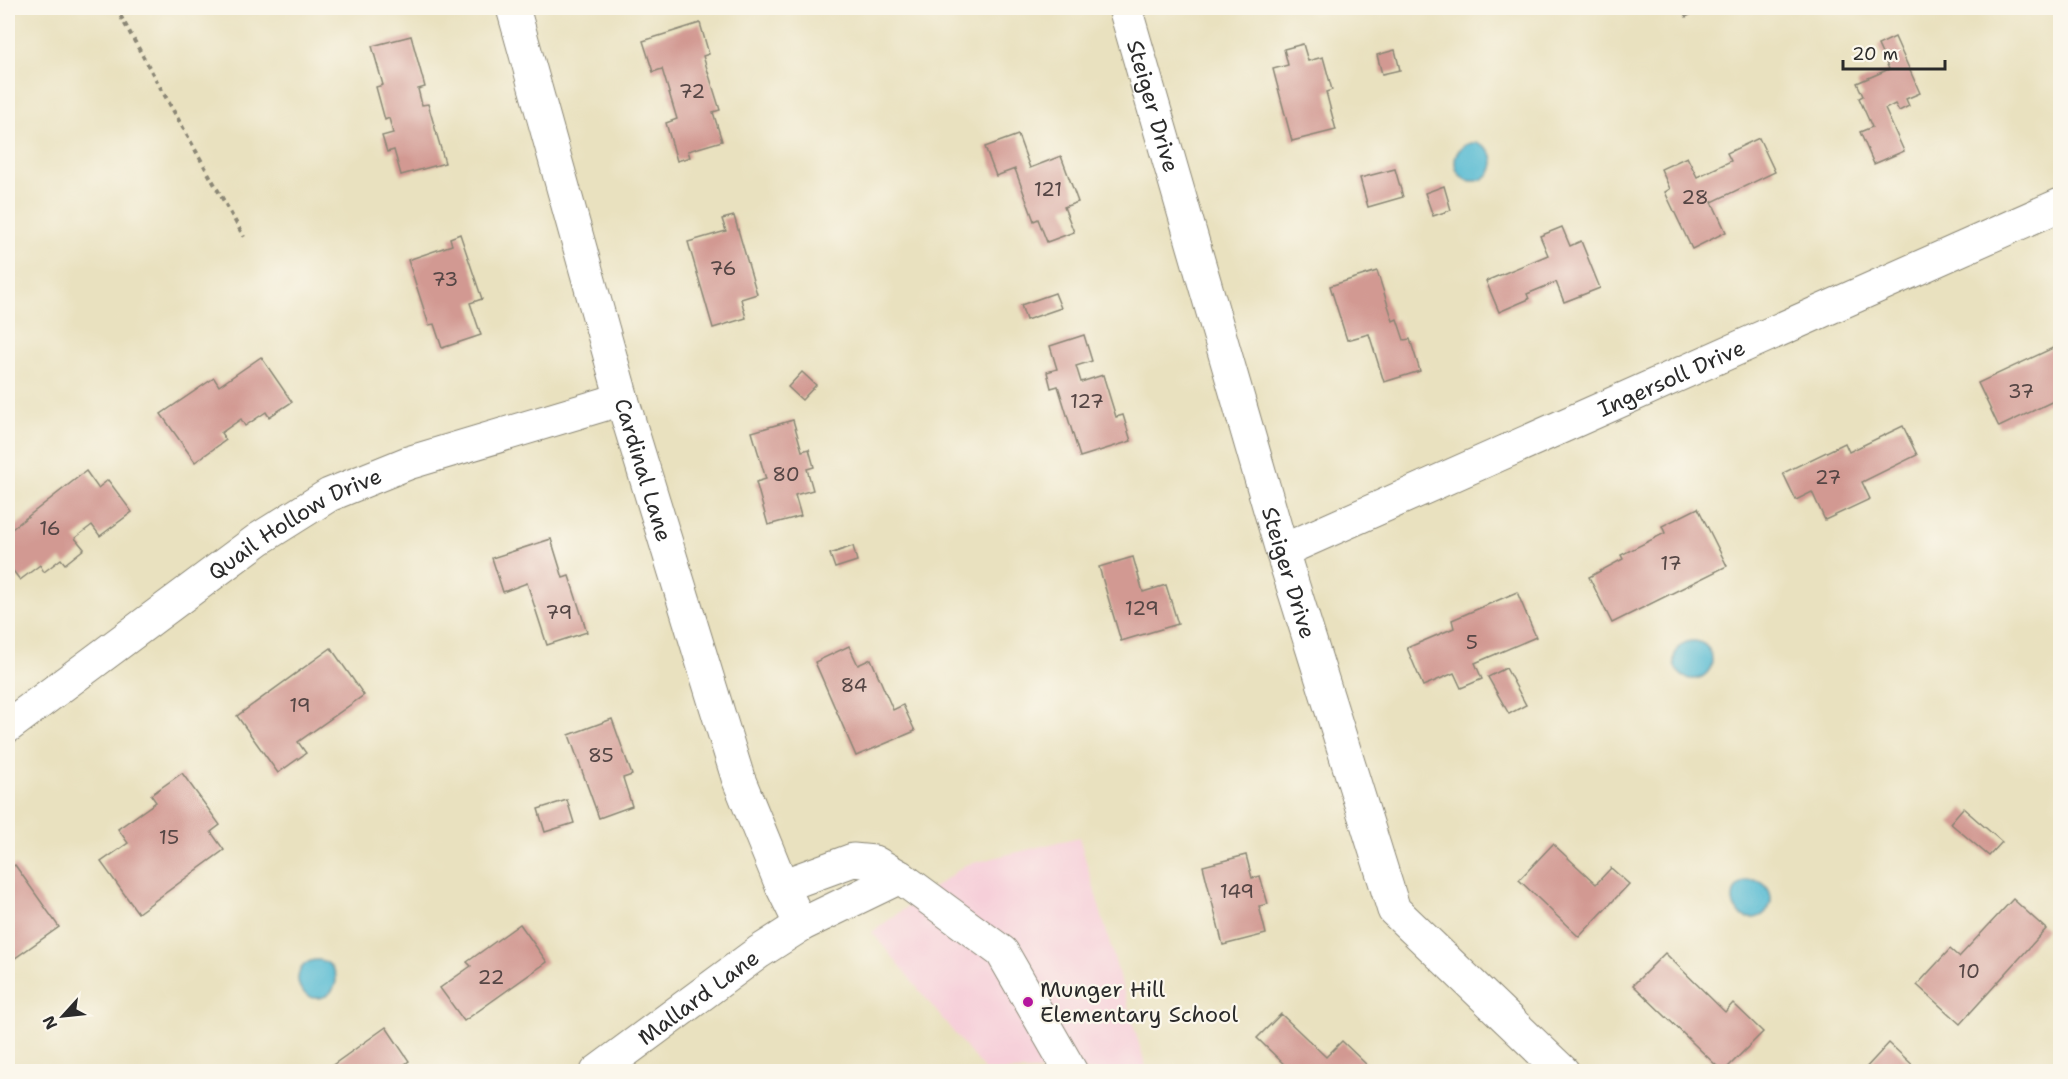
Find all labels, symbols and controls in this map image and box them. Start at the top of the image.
scale bar [1843,33,1945,71]
street label: Steiger Drive [1120,36,1186,176]
text: 20 m [1852,42,1898,66]
house number: 72 [679,78,705,104]
house number: 121 [1034,176,1062,202]
house number: 28 [1681,184,1709,210]
house number: 76 [709,255,737,281]
house number: 73 [432,266,458,292]
street label: Ingersoll Drive [1593,332,1749,423]
house number: 37 [2008,378,2034,404]
house number: 127 [1070,388,1104,414]
street label: Cardinal Lane [608,395,679,545]
street label: Quail Hollow Drive [202,461,386,586]
house number: 80 [772,461,800,487]
house number: 27 [1815,464,1841,490]
street label: Steiger Drive [1255,503,1323,642]
house number: 16 [39,515,61,541]
house number: 17 [1660,550,1682,576]
house number: 129 [1125,595,1159,621]
house number: 79 [545,599,573,625]
house number: 5 [1466,629,1478,655]
house number: 84 [840,672,868,698]
house number: 19 [289,692,311,718]
house number: 85 [588,742,614,768]
house number: 15 [159,824,179,850]
house number: 149 [1220,878,1254,904]
street label: Mallard Lane [632,943,765,1051]
house number: 10 [1958,958,1980,984]
house number: 22 [478,964,505,990]
place label: Munger Hill Elementary School [1040,975,1238,1029]
north arrow [33,986,93,1046]
marker: Munger Hill Elementary School [1021,995,1035,1009]
text: N [38,1012,62,1033]

